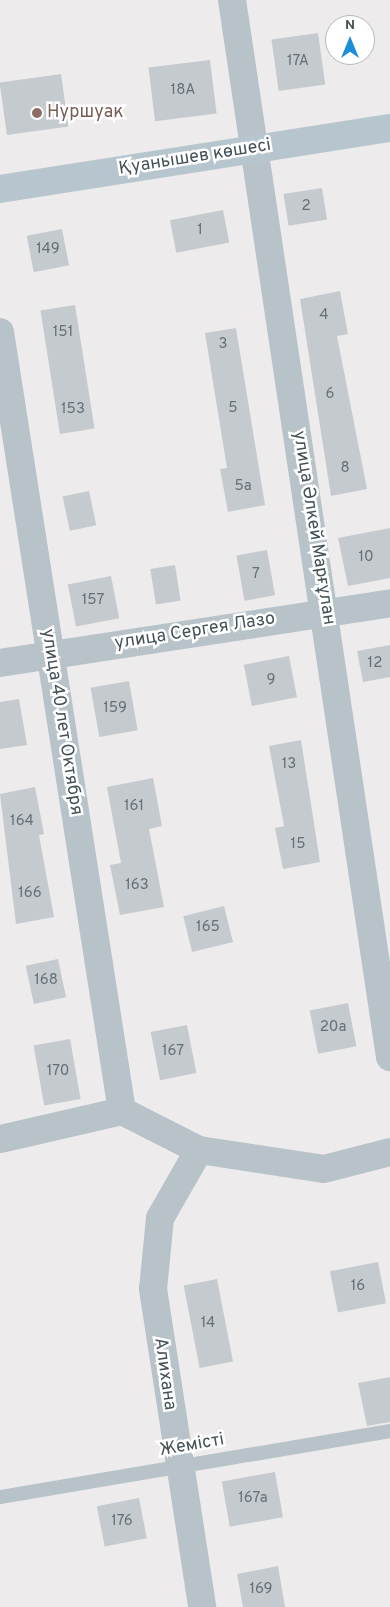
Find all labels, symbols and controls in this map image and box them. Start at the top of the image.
north arrow [325,15,375,65]
text: N [345,17,355,34]
house number: 17А [287,53,309,71]
house number: 18А [171,82,195,100]
place label: Нуршуак [47,102,124,124]
marker: Нуршуак [31,107,43,119]
street label: Қуанышев көшесі [117,135,273,181]
house number: 2 [301,198,311,216]
house number: 1 [197,222,203,240]
house number: 149 [36,241,60,259]
house number: 4 [319,307,329,325]
house number: 151 [53,324,73,342]
house number: 3 [218,336,228,354]
house number: 6 [326,386,334,404]
house number: 5 [228,400,238,418]
house number: 153 [61,401,85,419]
street label: улица Әлкей Марғұлан [287,429,339,627]
house number: 8 [340,460,350,478]
house number: 5а [234,478,252,496]
house number: 10 [358,549,374,567]
house number: 7 [252,566,260,584]
house number: 157 [82,592,104,610]
street label: улица Сергея Лазо [113,609,277,655]
street label: улица 40 лет Октября [36,627,86,817]
house number: 12 [368,655,382,673]
house number: 9 [267,672,275,690]
house number: 159 [103,700,127,718]
house number: 13 [282,756,296,774]
house number: 161 [124,798,144,816]
house number: 164 [10,813,34,831]
house number: 15 [291,836,305,854]
house number: 163 [125,877,149,895]
house number: 166 [18,885,42,903]
house number: 165 [196,919,220,937]
house number: 168 [34,972,58,990]
house number: 20а [320,1019,346,1037]
house number: 167 [162,1043,184,1061]
house number: 170 [47,1063,69,1081]
house number: 16 [351,1278,365,1296]
house number: 14 [201,1315,215,1333]
street label: Алихана [148,1336,180,1412]
street label: Жемісті [158,1430,226,1462]
house number: 167а [238,1490,268,1508]
house number: 176 [111,1513,133,1531]
house number: 169 [250,1581,272,1599]

